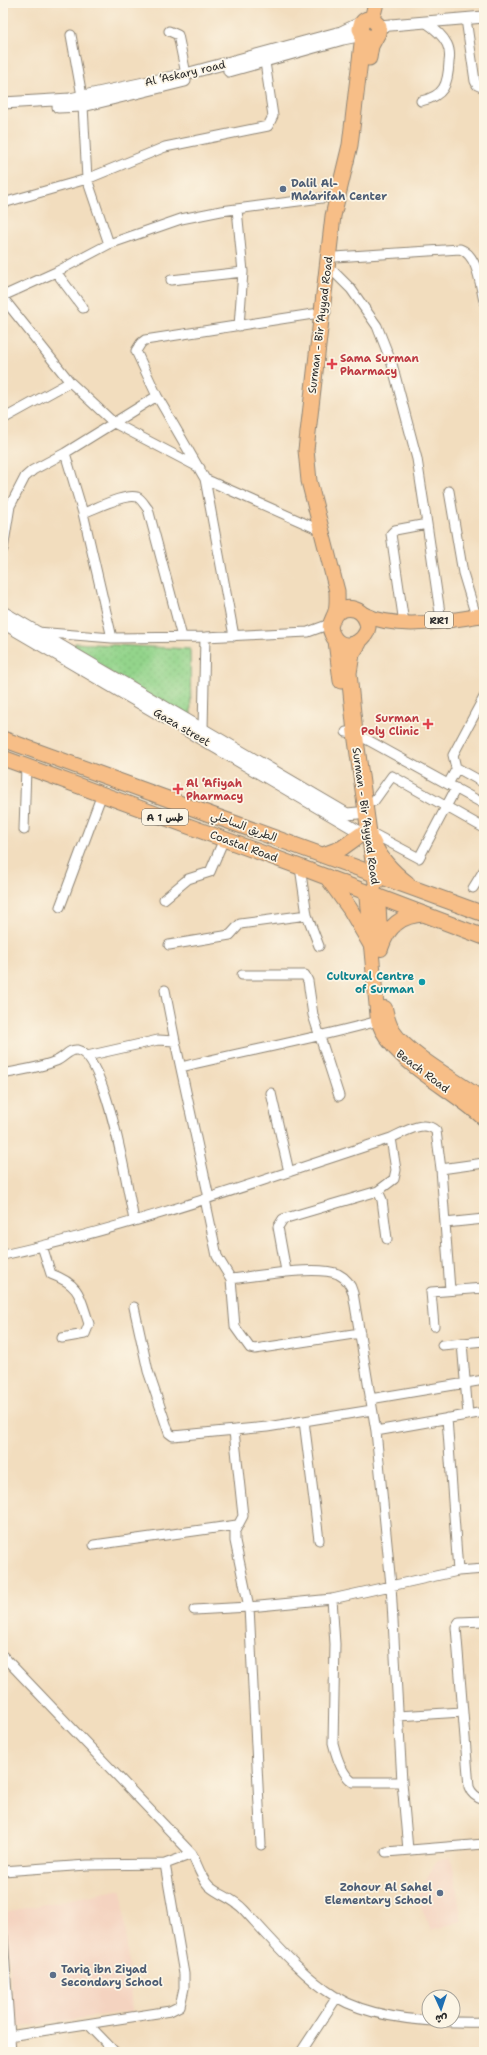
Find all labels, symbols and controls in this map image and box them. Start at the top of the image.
street label: Al ‘Askary road [143,57,227,90]
place label: Dalil Al- Ma’arifah Center [291,176,387,204]
marker: Dalil Al- Ma’arifah Center [278,184,288,194]
street label: Surman - Bir ‘Ayyad Road [305,256,336,395]
place label: Sama Surman Pharmacy [340,351,420,379]
marker: Sama Surman Pharmacy [327,359,337,369]
road number: RR1 [425,612,453,628]
street label: Gaza street [150,705,213,750]
place label: Surman Poly Clinic [361,711,420,739]
marker: Surman Poly Clinic [422,718,434,730]
street label: Surman - Bir ‘Ayyad Road [348,747,383,886]
place label: Al ‘Afiyah Pharmacy [186,776,244,804]
marker: Al ‘Afiyah Pharmacy [173,784,183,794]
street label: الطريق الساحلي [208,808,279,848]
road number: A 1 طس [142,809,188,825]
street label: Coastal Road [208,827,280,866]
place label: Cultural Centre of Surman [327,969,415,997]
marker: Cultural Centre of Surman [417,977,427,987]
street label: Beach Road [393,1046,452,1096]
place label: Zohour Al Sahel Elementary School [324,1880,432,1908]
marker: Zohour Al Sahel Elementary School [435,1888,445,1898]
place label: Tariq ibn Ziyad Secondary School [61,1962,163,1990]
marker: Tariq ibn Ziyad Secondary School [48,1970,58,1980]
north arrow [421,1989,461,2029]
text: ش [435,2011,448,2026]

